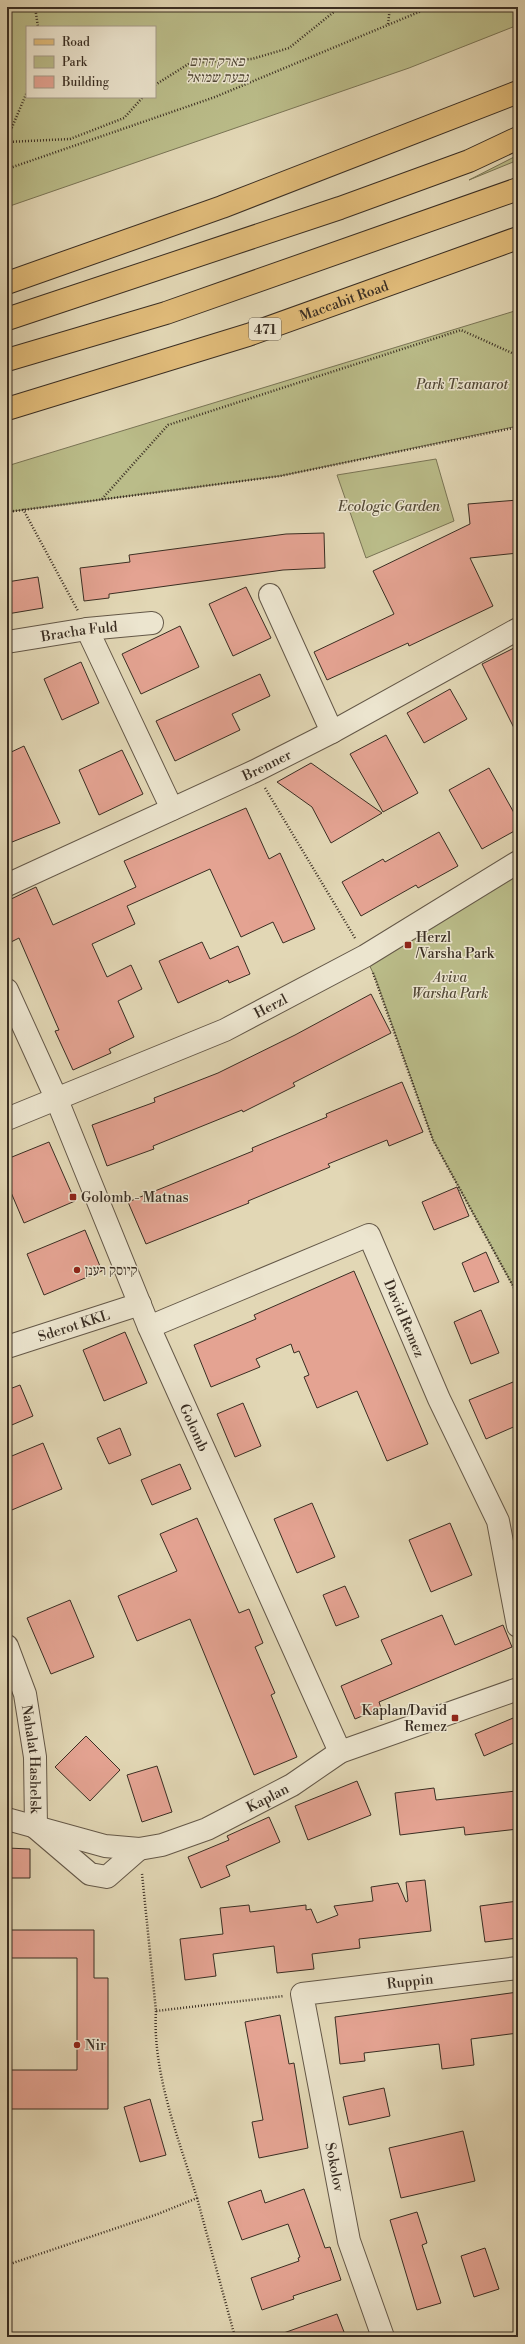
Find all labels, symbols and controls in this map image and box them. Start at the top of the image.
legend [26,26,156,98]
text: Road [62,35,90,50]
park label: פארק דרום גבעת שמואל [185,53,250,87]
text: Park [62,55,88,70]
text: Building [61,75,110,90]
street label: Maccabit Road [297,277,391,326]
road number: 471 [249,318,281,340]
park label: Park Tzamarot [415,376,508,394]
park label: Ecologic Garden [337,498,440,516]
street label: Bracha Fuld [39,618,119,647]
street label: Brenner [239,746,295,786]
place label: Herzl /Varsha Park [415,929,495,963]
marker: Herzl /Varsha Park [403,940,413,950]
park label: Aviva Warsha Park [412,969,488,1003]
street label: Herzl [251,991,291,1023]
place label: Golomb - Matnas [81,1189,189,1207]
marker: Golomb - Matnas [68,1192,78,1202]
place label: קיוסק רענן [85,1262,138,1280]
marker: קיוסק רענן [72,1265,82,1275]
street label: David Remez [379,1277,428,1361]
street label: Sderot KKL [36,1306,112,1346]
street label: Golomb [175,1401,212,1455]
place label: Kaplan/David Remez [361,1702,447,1736]
street label: Nahalat Hashelsk [17,1704,44,1814]
marker: Kaplan/David Remez [450,1713,460,1723]
street label: Kaplan [244,1780,293,1817]
street label: Ruppin [386,1970,435,1994]
place label: Nir [85,2037,106,2055]
marker: Nir [72,2040,82,2050]
street label: Sokolov [320,2141,348,2194]

